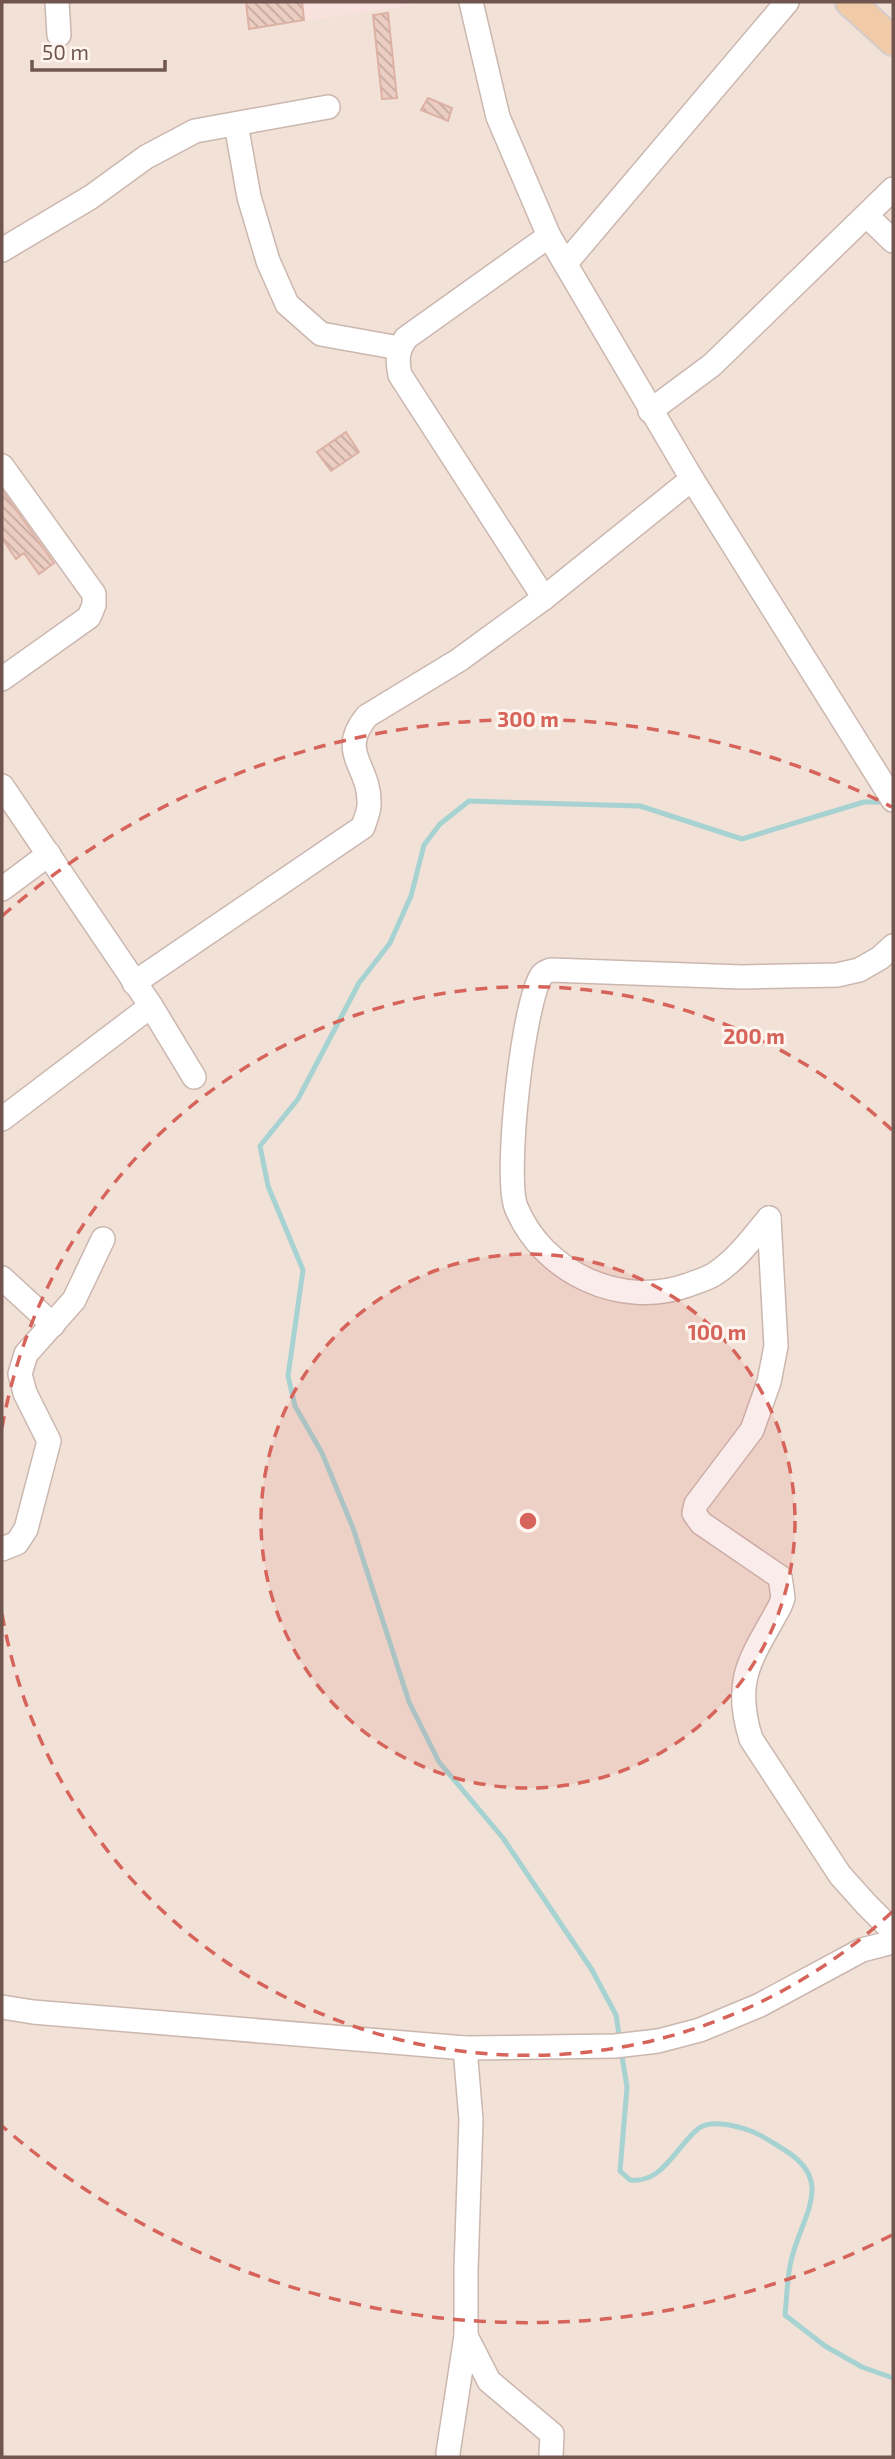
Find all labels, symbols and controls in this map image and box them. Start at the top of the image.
scale bar [32,28,164,72]
text: 50 m [42,39,89,64]
text: 300 m [497,706,559,731]
text: 200 m [723,1023,785,1048]
text: 100 m [688,1319,746,1344]
centre of rings [516,1509,540,1533]

